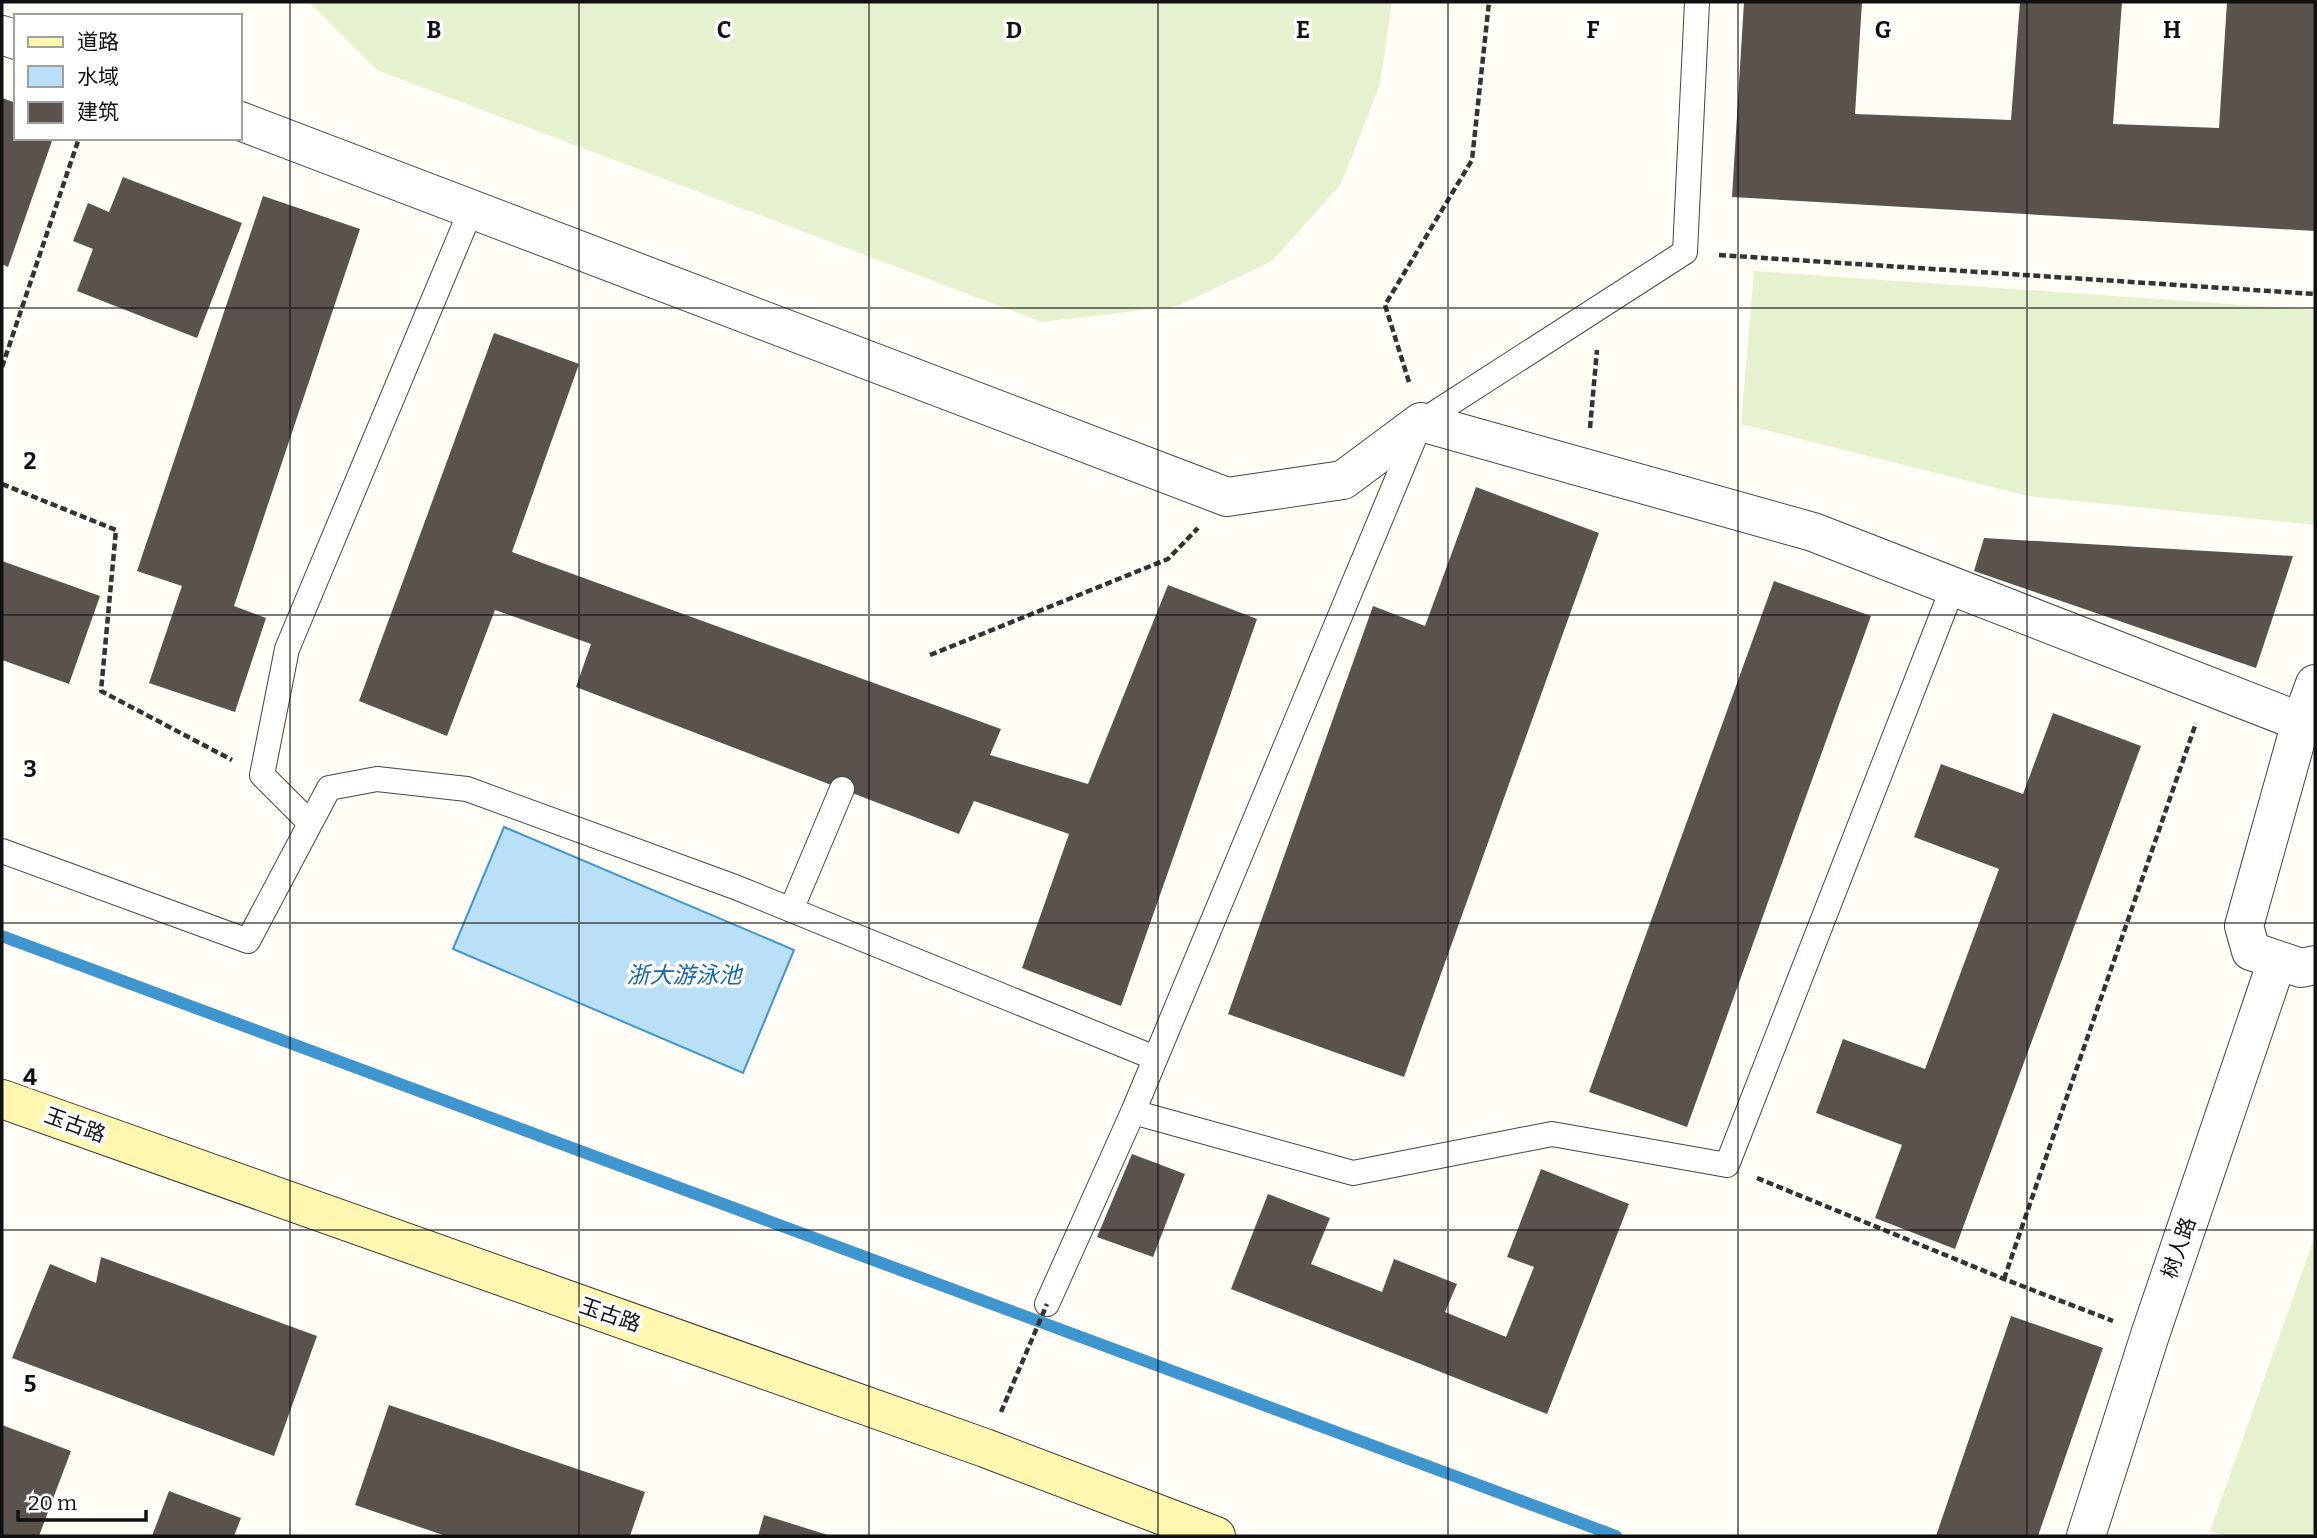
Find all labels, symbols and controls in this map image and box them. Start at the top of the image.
legend [14,14,242,140]
text: B [427,16,441,44]
text: C [717,16,731,44]
text: D [1006,16,1022,44]
text: E [1296,16,1310,44]
text: F [1587,16,1600,44]
text: G [1875,16,1892,44]
text: H [2163,16,2181,44]
text: 道路 [77,29,119,55]
text: 水域 [77,64,119,90]
text: 建筑 [77,99,119,125]
text: 2 [24,447,37,475]
text: 3 [23,755,37,783]
water label: 浙大游泳池 [627,961,744,989]
text: 4 [23,1063,37,1091]
street label: 玉古路 [41,1102,109,1148]
street label: 树人路 [2156,1214,2202,1282]
street label: 玉古路 [576,1292,644,1338]
text: 5 [24,1370,36,1398]
scale bar [18,1478,145,1522]
text: 20 m [28,1490,77,1516]

